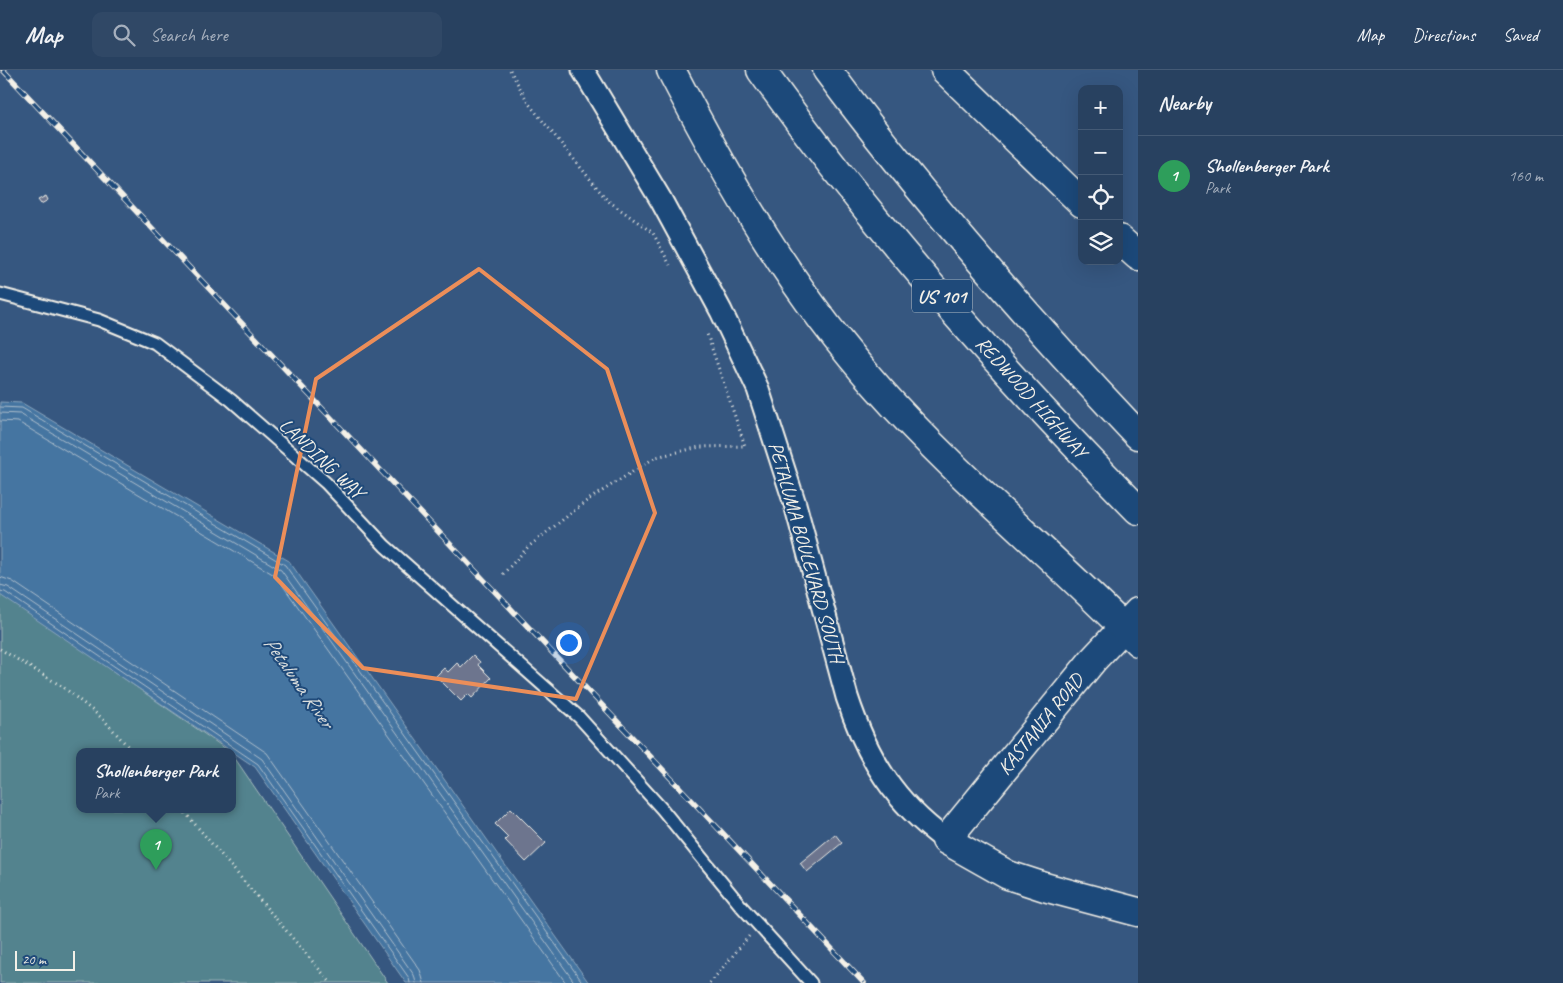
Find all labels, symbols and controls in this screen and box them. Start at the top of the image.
search box [92,12,442,57]
text: Map [25,20,62,50]
icon: search [110,21,138,49]
text: Search here [150,23,228,47]
text: Map [1357,24,1384,46]
text: Directions [1412,24,1475,46]
text: Saved [1503,24,1538,46]
map controls [1078,85,1123,265]
button: + [1078,85,1123,130]
text: Nearby [1158,90,1211,116]
button: − [1078,130,1123,175]
text: Shollenberger Park [1205,154,1328,178]
text: 1 [1170,166,1178,186]
text: 160 m [1509,166,1543,186]
button: locate [1078,175,1123,220]
text: Park [1205,178,1230,198]
button: layers [1078,220,1123,265]
road number: US 101 [912,280,972,312]
street label: REDWOOD HIGHWAY [970,331,1095,466]
street label: LANDING WAY [274,413,372,507]
street label: PETALUMA BOULEVARD SOUTH [763,439,851,669]
your location [556,630,582,656]
water label: Petaluma River [258,631,342,735]
street label: KASTANIA ROAD [992,667,1090,780]
popup [76,748,236,813]
text: Shollenberger Park [94,759,218,783]
text: Park [94,783,120,803]
pin: 1 [140,829,172,870]
scale bar [15,948,75,971]
text: 20 m [22,951,46,968]

